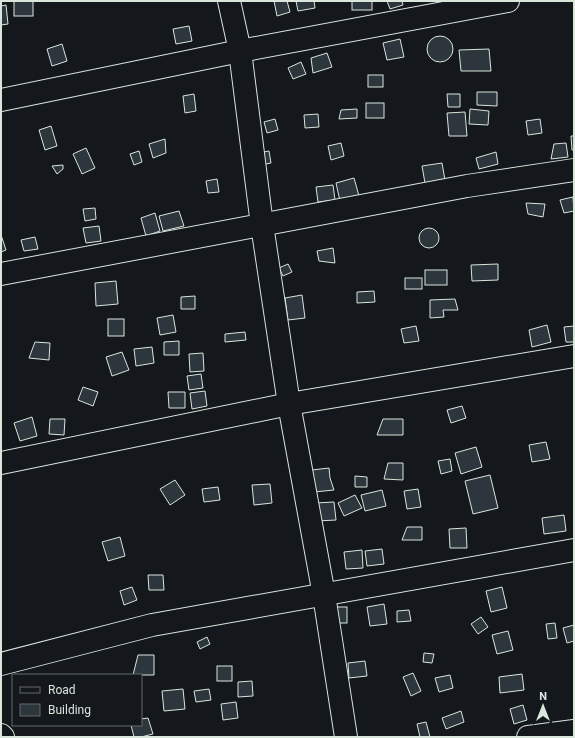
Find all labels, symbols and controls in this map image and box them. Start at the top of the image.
legend [12,674,142,726]
text: Road [48,683,76,697]
north arrow [523,686,563,726]
text: N [539,690,547,703]
text: Building [48,703,91,717]

